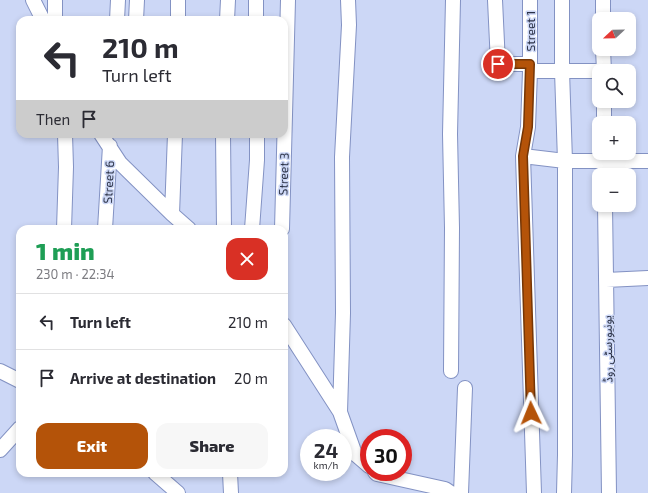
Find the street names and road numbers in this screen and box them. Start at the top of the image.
street label: Street 1 [523,11,537,51]
street label: Street 3 [275,152,291,196]
street label: Street 6 [100,160,116,204]
street label: یونیورسٹی روڈ [599,315,616,383]

